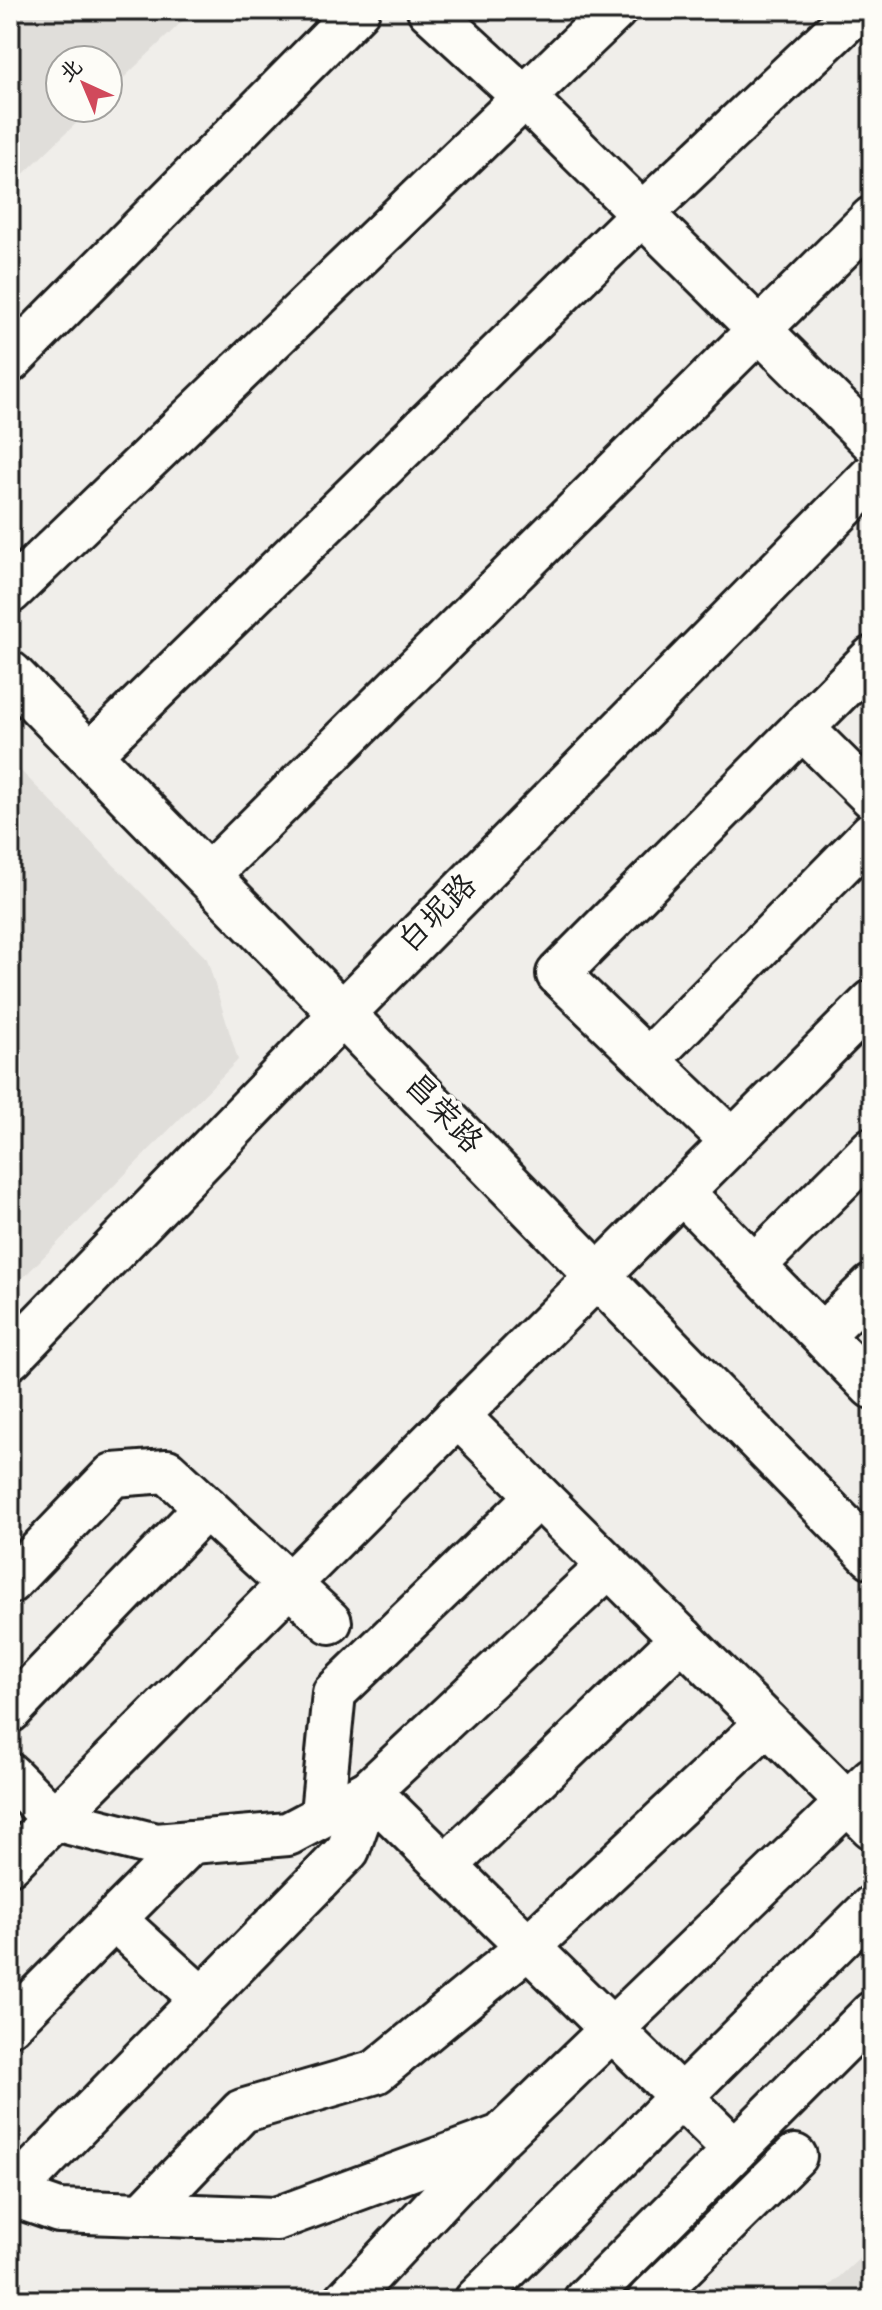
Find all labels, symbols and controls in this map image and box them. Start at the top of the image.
north arrow [44,44,124,124]
text: 北 [53,53,91,91]
street label: 白坭路 [388,864,490,966]
street label: 昌荣路 [392,1064,492,1166]

